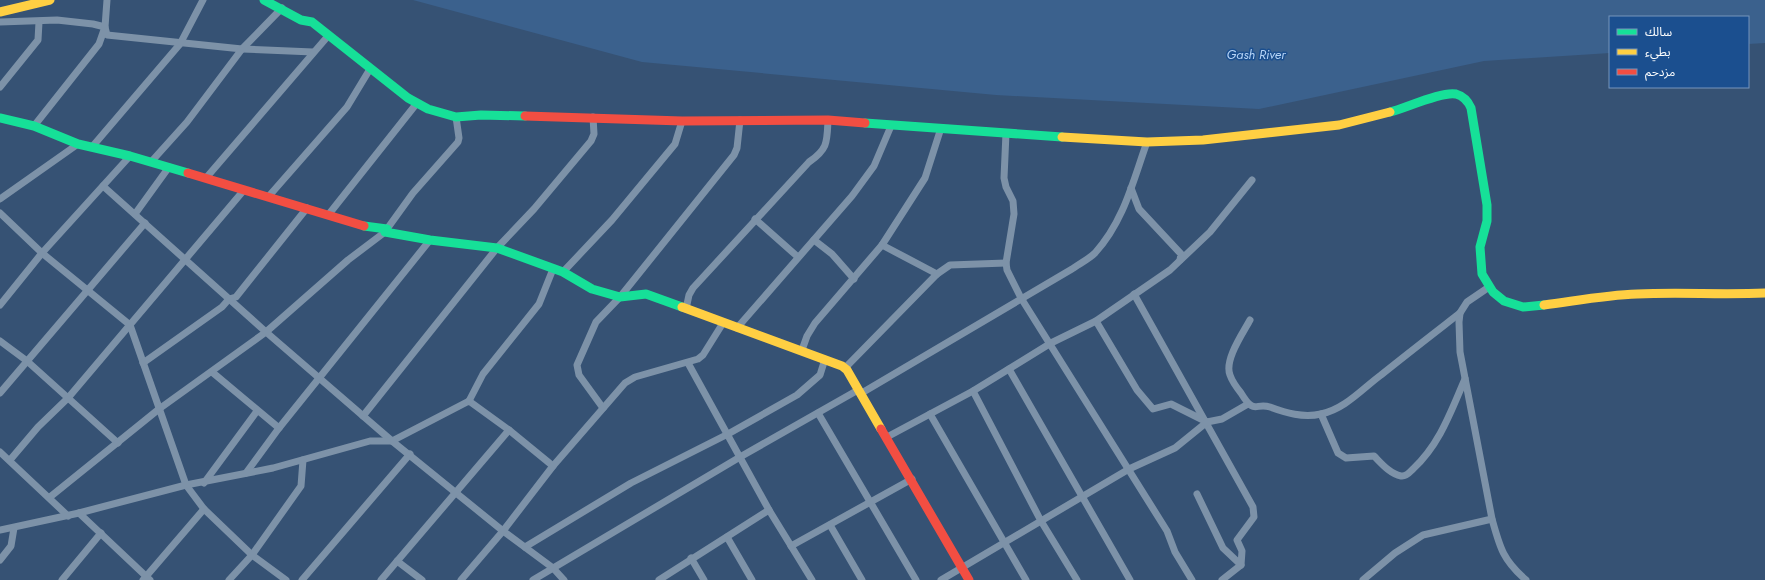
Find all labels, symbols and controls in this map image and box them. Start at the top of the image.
legend [1609,16,1749,88]
text: سالك [1645,23,1672,41]
text: بطيء [1645,43,1671,62]
water label: Gash River [1226,45,1286,64]
text: مزدحم [1645,63,1675,81]

